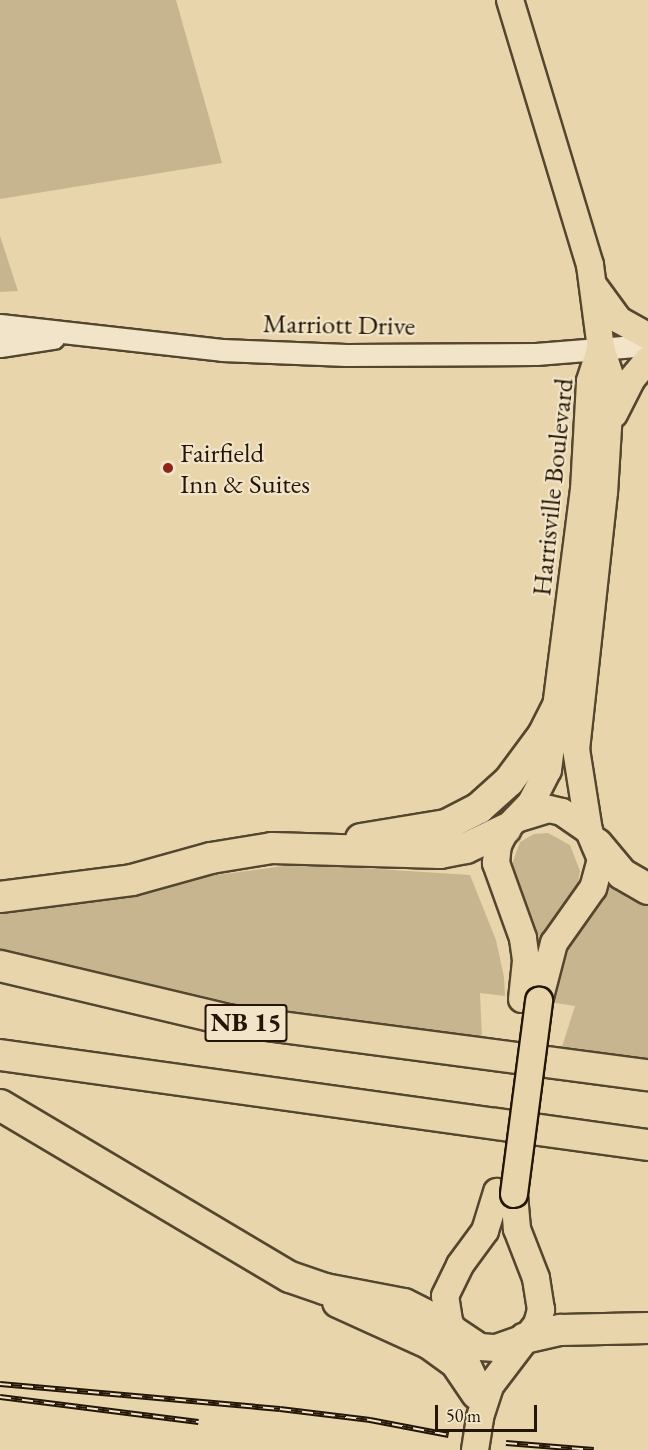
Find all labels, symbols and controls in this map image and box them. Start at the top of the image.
street label: Marriott Drive [262,306,416,342]
street label: Harrisville Boulevard [524,377,580,597]
place label: Fairfield Inn & Suites [180,436,310,499]
marker: Fairfield Inn & Suites [161,461,175,475]
road number: NB 15 [204,1000,288,1046]
scale bar [438,1393,540,1431]
text: 50 m [446,1404,481,1427]

